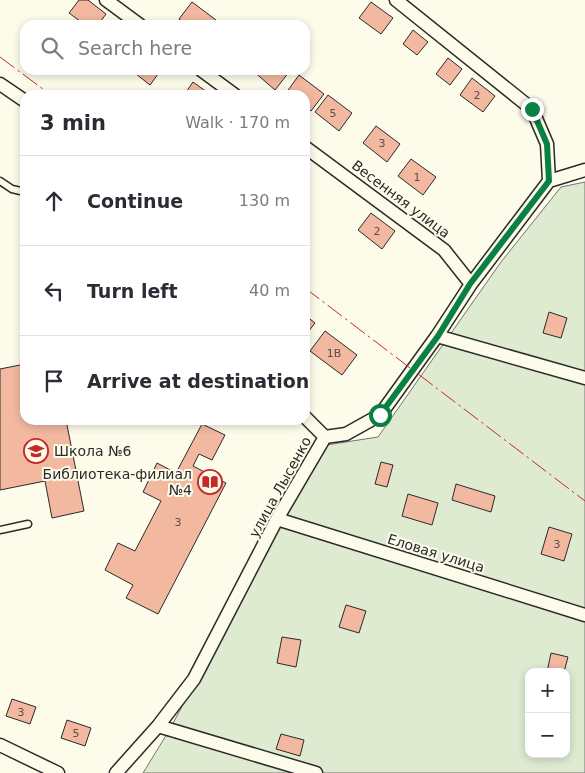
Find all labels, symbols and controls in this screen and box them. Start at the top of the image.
search box [20,20,310,75]
icon: search [38,34,66,62]
text: Search here [78,37,192,59]
house number: 2 [474,89,481,102]
route end [521,98,544,121]
house number: 5 [330,107,337,120]
text: 3 min [40,111,106,135]
text: Walk · 170 m [185,113,290,132]
house number: 3 [379,137,386,150]
street label: Весенняя улица [349,157,453,241]
house number: 1 [414,171,421,184]
icon: ahead [40,187,68,215]
text: Continue [87,190,183,212]
text: 130 m [239,191,290,210]
house number: 2 [374,225,381,238]
icon: left [40,277,68,305]
text: Turn left [87,280,178,302]
text: 40 m [249,281,290,300]
house number: 1В [327,347,341,360]
icon: arrive [40,367,68,395]
text: Arrive at destination [87,370,309,392]
route start [369,404,392,427]
street label: улица Лысенко [246,434,314,540]
school or university icon: Школа №6 [23,438,49,464]
place label: Школа №6 [54,443,132,459]
place label: Библиотека-филиал №4 [43,466,192,498]
library icon: Библиотека-филиал №4 [197,469,223,495]
house number: 3 [175,516,182,529]
street label: Еловая улица [386,531,486,575]
house number: 3 [554,538,561,551]
map controls [525,668,570,758]
button: + [525,668,570,713]
house number: 3 [18,706,25,719]
button: − [525,713,570,758]
house number: 5 [73,727,80,740]

